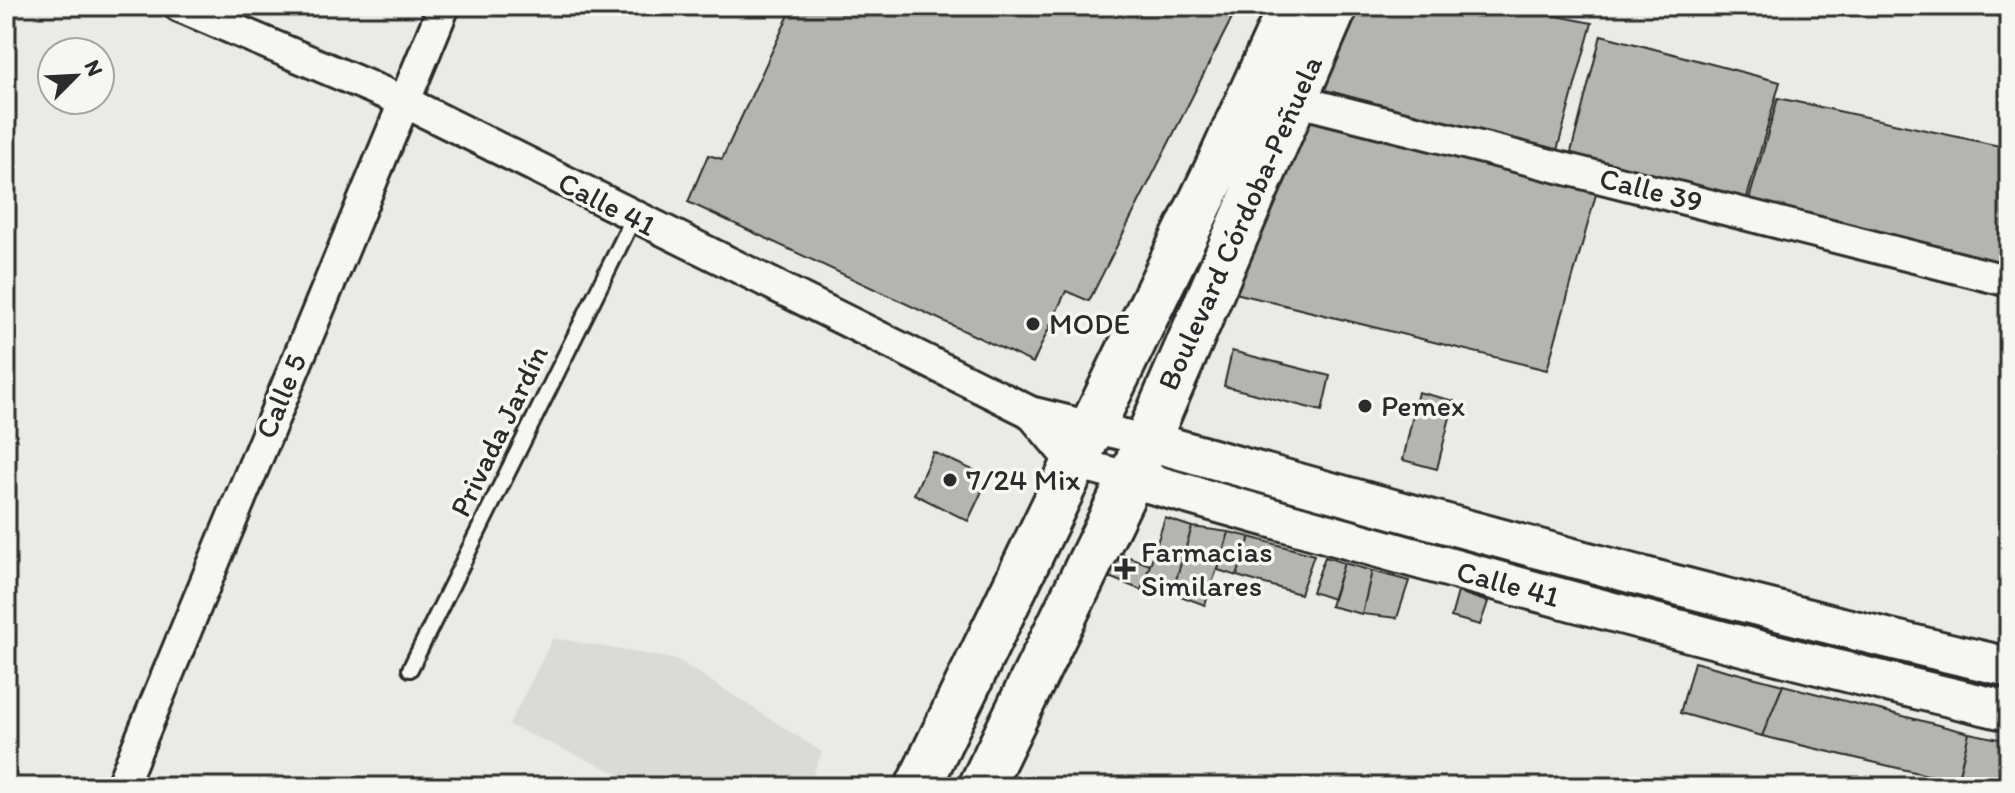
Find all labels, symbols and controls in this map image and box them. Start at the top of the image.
north arrow [36,36,116,116]
street label: Boulevard Córdoba-Peñuela [1149,49,1330,396]
text: N [78,56,109,80]
street label: Calle 39 [1596,159,1707,220]
street label: Calle 41 [552,163,662,244]
place label: MODE [1049,305,1130,342]
marker: MODE [1024,315,1042,333]
street label: Privada Jardín [441,339,556,523]
street label: Calle 5 [247,348,314,444]
place label: Pemex [1381,387,1465,424]
marker: Pemex [1356,397,1374,415]
place label: 7/24 Mix [966,461,1080,498]
marker: 7/24 Mix [941,471,959,489]
place label: Farmacias Similares [1141,533,1273,604]
street label: Calle 41 [1453,552,1564,615]
marker: Farmacias Similares [1116,560,1134,578]

